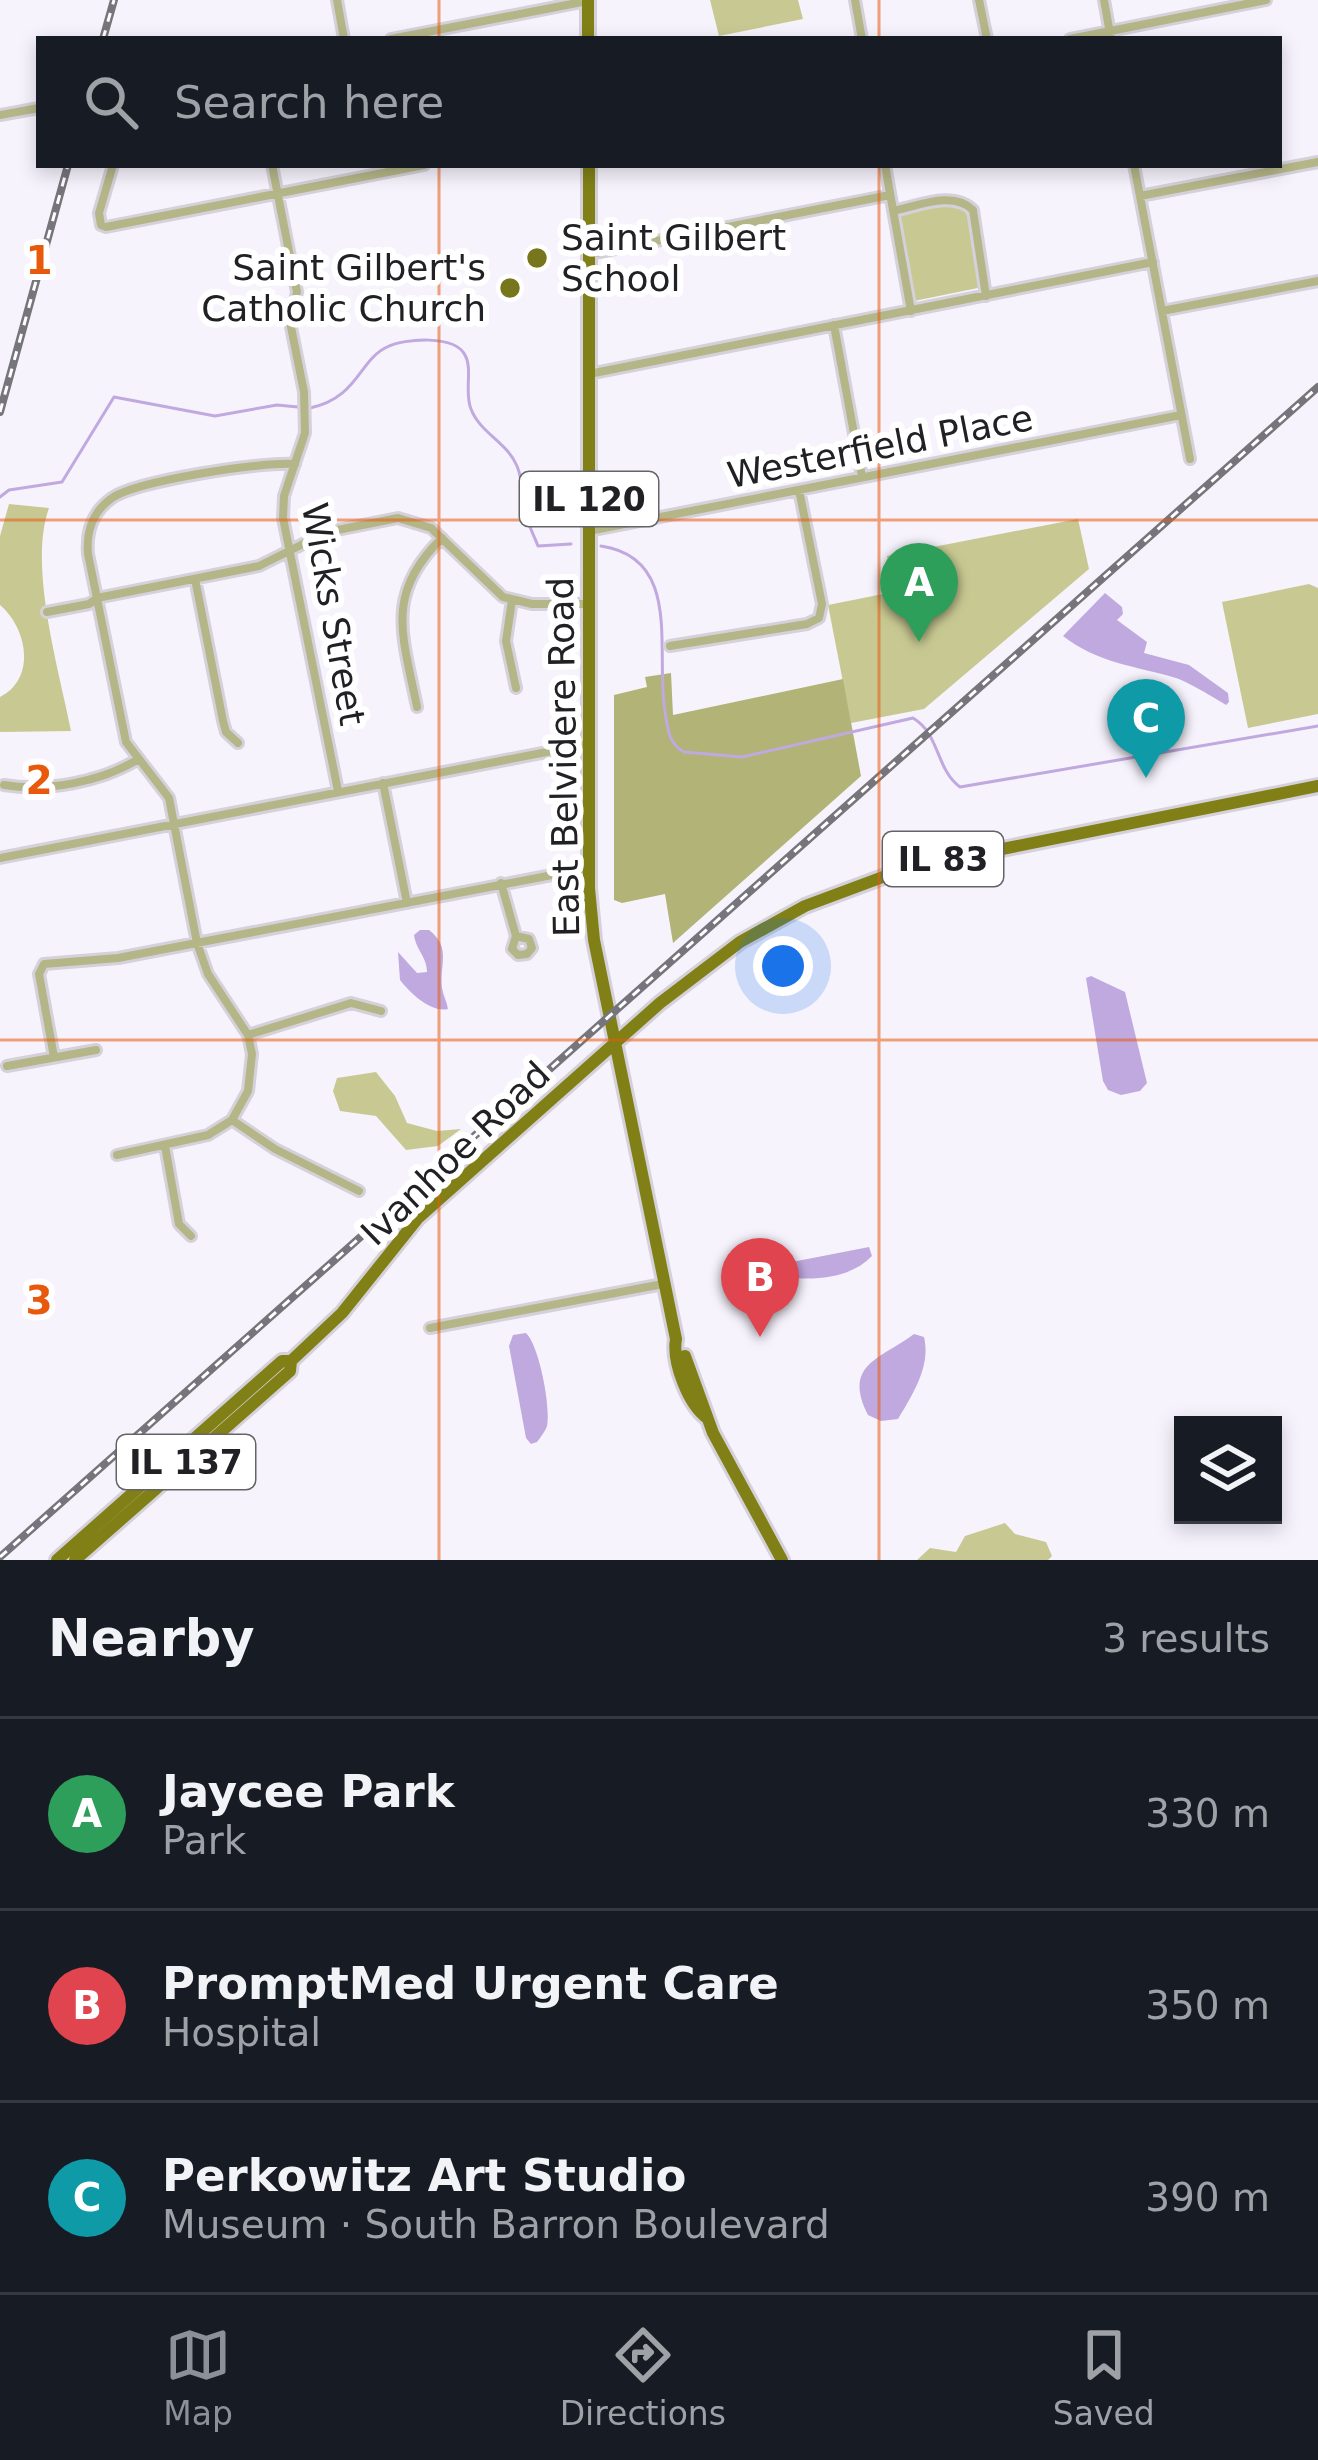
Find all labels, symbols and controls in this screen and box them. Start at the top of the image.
search box [36,36,1282,168]
icon: search [78,69,144,135]
text: Search here [174,76,444,129]
place label: Saint Gilbert School [561,217,786,299]
text: 1 [25,238,53,283]
marker: Saint Gilbert School [524,245,550,271]
place label: Saint Gilbert's Catholic Church [201,247,486,329]
marker: Saint Gilbert's Catholic Church [497,275,523,301]
street label: Westerfield Place [724,397,1036,496]
road number: IL 120 [520,472,658,526]
street label: Wicks Street [294,500,373,728]
pin: A [880,543,958,642]
street label: East Belvidere Road [540,577,587,937]
pin: C [1107,679,1185,778]
text: 2 [25,758,53,803]
road number: IL 83 [883,832,1003,886]
your location [753,936,813,996]
street label: Ivanhoe Road [353,1053,558,1253]
pin: B [721,1238,799,1337]
text: 3 [25,1278,53,1323]
map controls [1174,1416,1282,1524]
button: layers [1174,1416,1282,1524]
road number: IL 137 [117,1435,255,1489]
text: Nearby [48,1609,255,1668]
text: 3 results [1102,1616,1270,1661]
text: Jaycee Park [162,1765,455,1818]
text: A [72,1791,102,1836]
text: 330 m [1145,1791,1270,1836]
text: Park [162,1818,246,1863]
text: PromptMed Urgent Care [162,1957,779,2010]
text: B [72,1983,102,2028]
text: 350 m [1145,1983,1270,2028]
text: Hospital [162,2010,321,2055]
text: Perkowitz Art Studio [162,2149,686,2202]
text: C [73,2175,101,2220]
text: 390 m [1145,2175,1270,2220]
text: Museum · South Barron Boulevard [162,2202,830,2247]
tab: Map [163,2322,233,2433]
tab: Directions [560,2322,726,2433]
tab: Saved [1053,2322,1155,2433]

